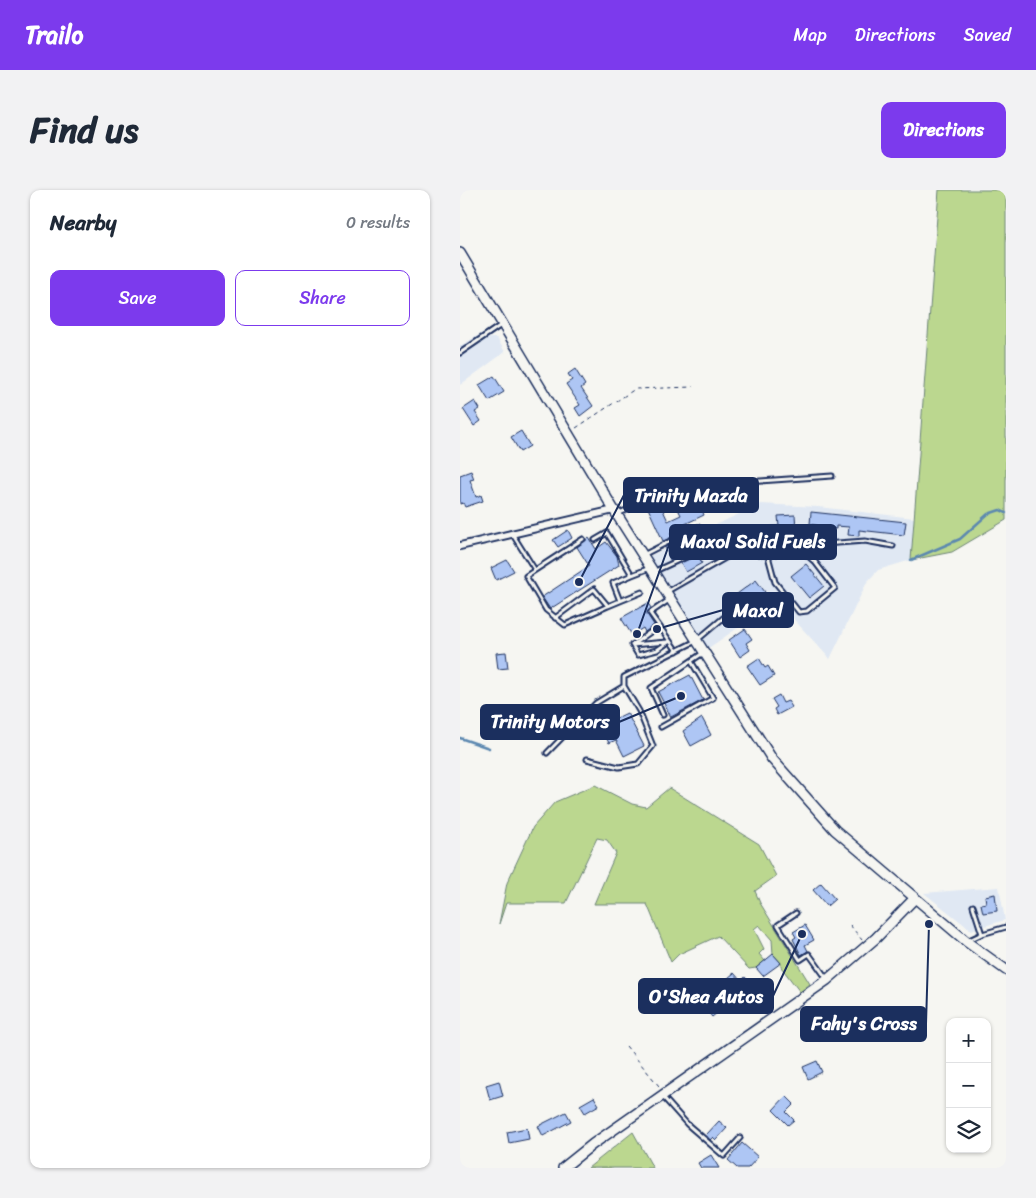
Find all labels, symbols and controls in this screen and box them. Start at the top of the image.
text: Trailo [25,14,83,56]
text: Map [794,19,827,51]
text: Directions [855,19,936,51]
text: Saved [964,19,1011,51]
text: Find us [30,99,138,161]
button: Directions [881,102,1006,158]
text: Nearby [50,204,116,242]
text: 0 results [346,208,410,237]
button: Save [50,270,225,326]
button: Share [235,270,410,326]
callout: Trinity Mazda [624,478,758,512]
text: Trinity Mazda [634,479,748,512]
callout: Maxol Solid Fuels [670,525,836,559]
text: Maxol Solid Fuels [680,525,827,558]
callout: Maxol [723,593,793,627]
text: Maxol [732,594,784,627]
callout: Trinity Motors [481,705,619,739]
text: Trinity Motors [490,705,611,738]
callout: O'Shea Autos [639,979,773,1013]
text: O'Shea Autos [649,980,764,1013]
callout: Fahy's Cross [801,1007,926,1041]
text: Fahy's Cross [810,1007,918,1040]
map controls [946,1018,991,1153]
button: + [946,1018,991,1063]
button: − [946,1063,991,1108]
button: layers [946,1108,991,1153]

